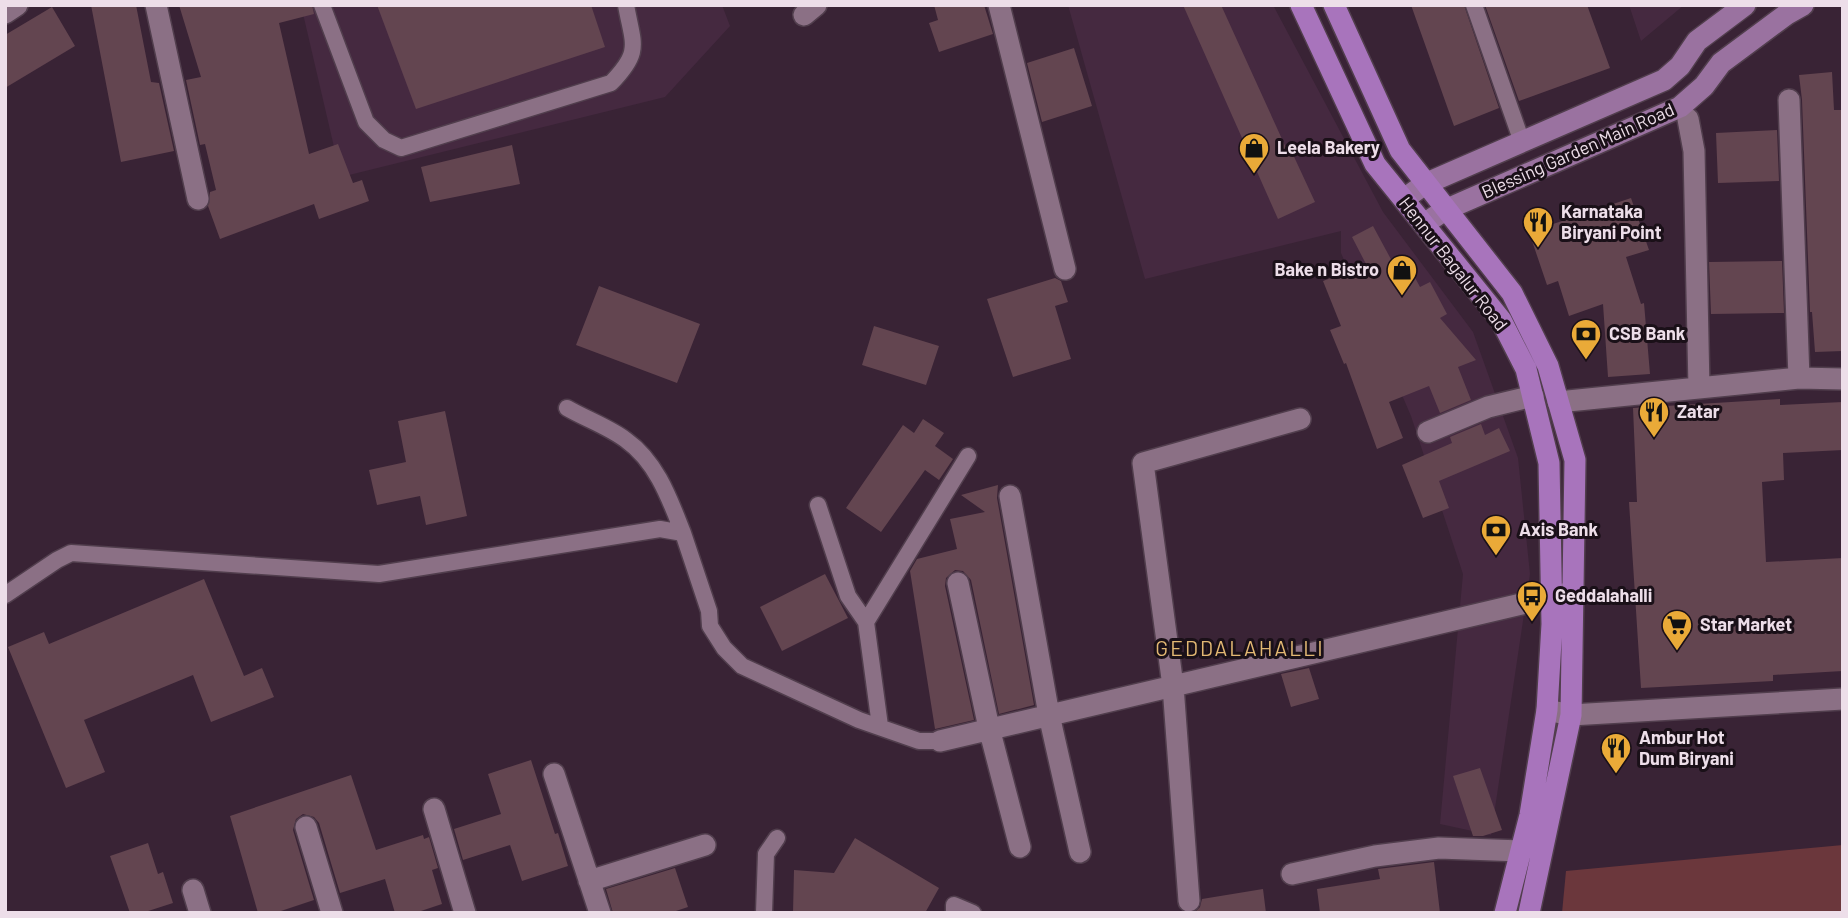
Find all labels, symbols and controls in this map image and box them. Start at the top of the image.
street label: Blessing Garden Main Road [1478,98,1677,203]
shop icon: Leela Bakery [1237,131,1271,175]
place label: Leela Bakery [1277,136,1380,158]
street label: Hennur Bagalur Road [1395,192,1513,335]
place label: Karnataka Biryani Point [1561,200,1662,243]
restaurant icon: Karnataka Biryani Point [1521,205,1555,249]
shop icon: Bake n Bistro [1385,253,1419,297]
place label: Bake n Bistro [1274,258,1379,280]
bank icon: CSB Bank [1569,317,1603,361]
place label: CSB Bank [1609,322,1686,344]
restaurant icon: Zatar [1637,395,1671,439]
place label: Zatar [1677,400,1720,422]
bank icon: Axis Bank [1479,513,1513,557]
place label: Axis Bank [1519,518,1598,540]
bus stop icon: Geddalahalli [1515,579,1549,623]
place label: Geddalahalli [1555,584,1652,606]
supermarket icon: Star Market [1660,608,1694,652]
place label: Star Market [1700,613,1792,635]
district label: GEDDALAHALLI [1155,635,1325,660]
place label: Ambur Hot Dum Biryani [1639,726,1734,769]
restaurant icon: Ambur Hot Dum Biryani [1599,731,1633,775]

